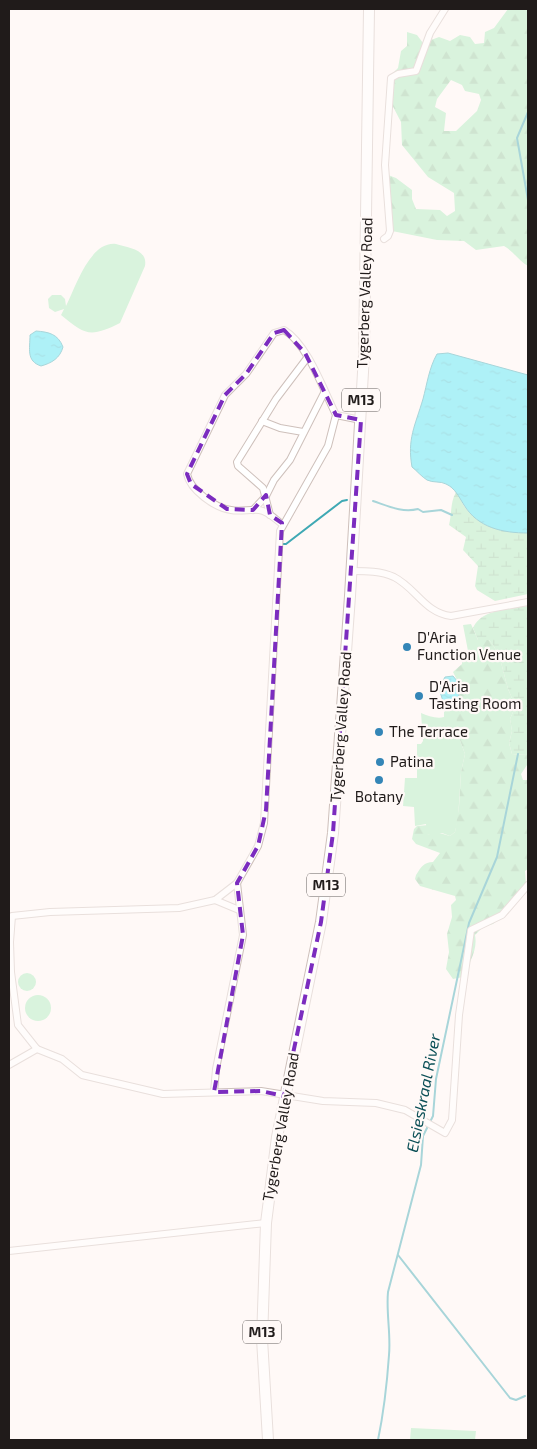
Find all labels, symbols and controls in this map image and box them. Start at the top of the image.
street label: Tygerberg Valley Road [352,217,376,369]
road number: M13 [342,388,380,412]
place label: D'Aria Function Venue [417,628,521,663]
marker: D'Aria Function Venue [401,641,413,653]
street label: Tygerberg Valley Road [326,651,354,803]
place label: D'Aria Tasting Room [429,677,521,712]
marker: D'Aria Tasting Room [413,690,425,702]
place label: The Terrace [389,722,468,740]
marker: The Terrace [373,726,385,738]
place label: Patina [390,752,433,770]
marker: Patina [374,756,386,768]
marker: Botany [373,774,385,786]
place label: Botany [355,787,403,805]
road number: M13 [307,874,345,896]
water label: Elsieskraal River [402,1031,443,1154]
street label: Tygerberg Valley Road [258,1051,302,1203]
road number: M13 [243,1320,281,1344]

